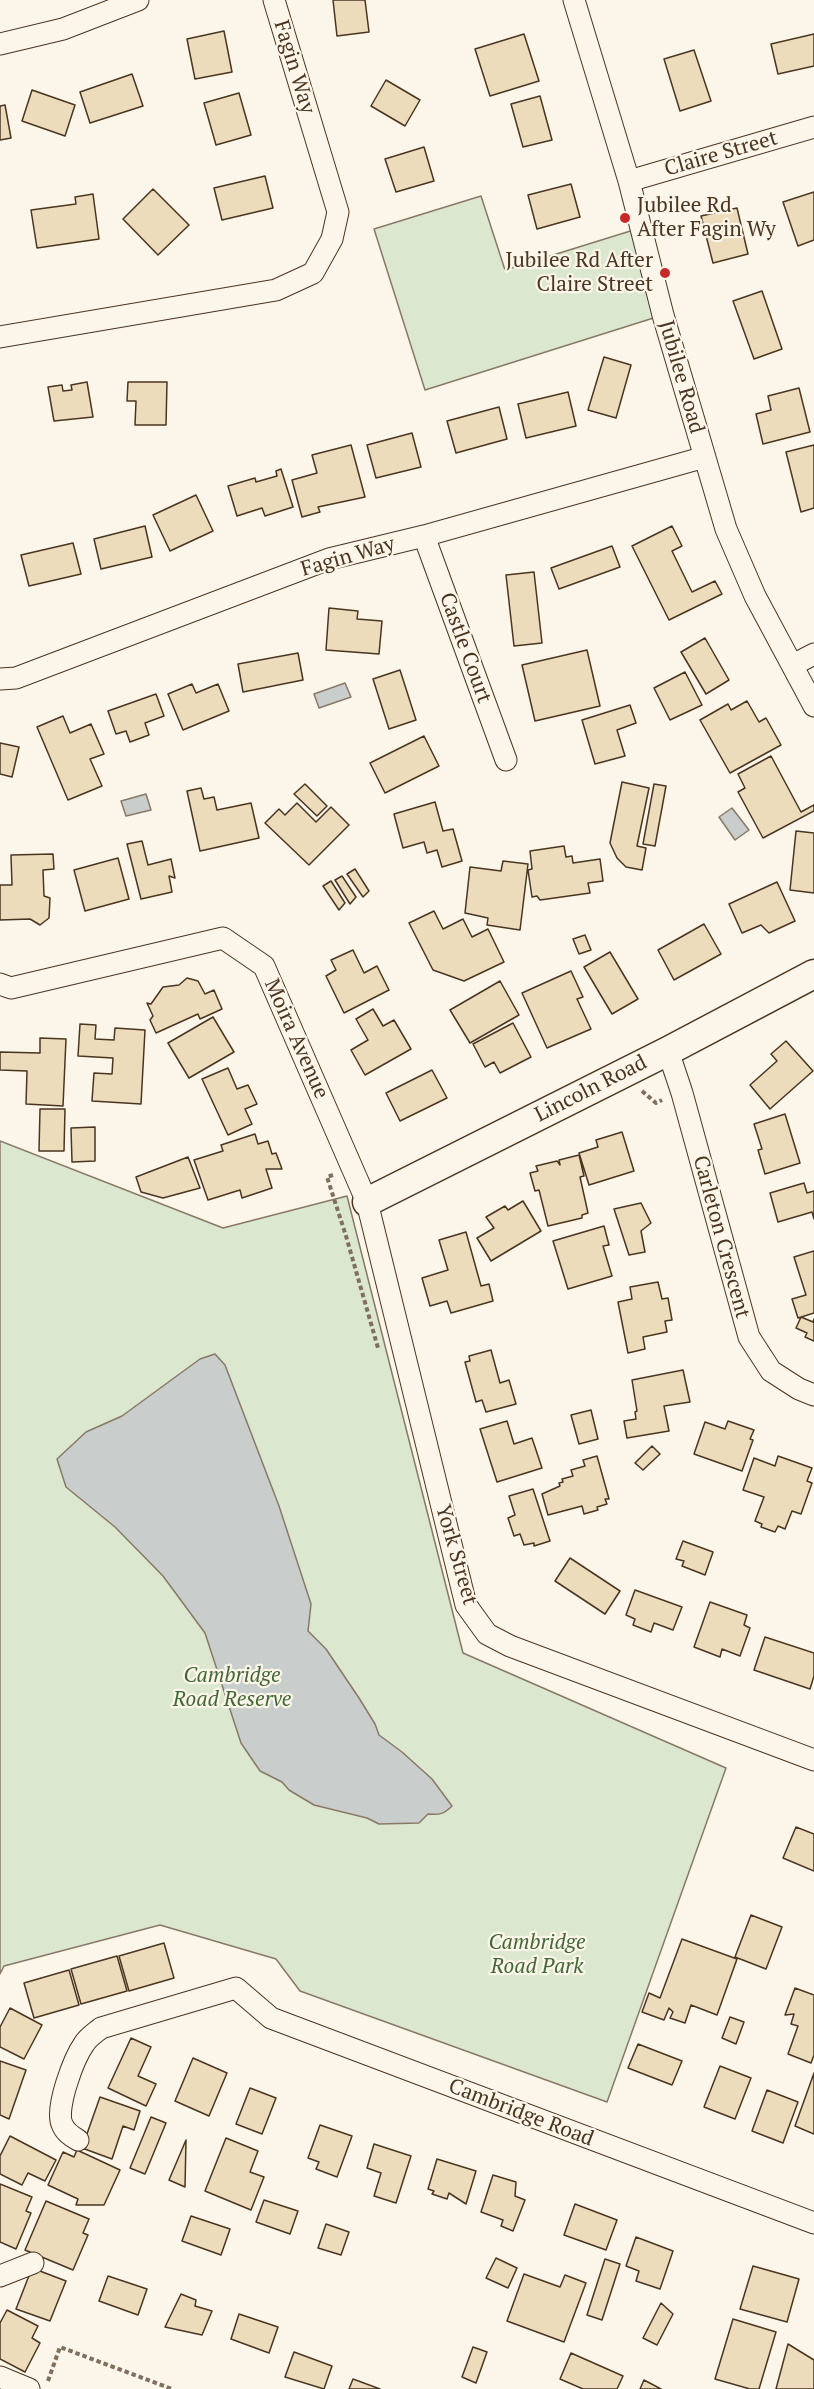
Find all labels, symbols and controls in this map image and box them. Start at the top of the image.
street label: Fagin Way [268,17,320,117]
street label: Claire Street [662,126,780,182]
place label: Jubilee Rd After Fagin Wy [637,193,776,243]
marker: Jubilee Rd After Fagin Wy [618,211,632,225]
place label: Jubilee Rd After Claire Street [506,248,653,298]
marker: Jubilee Rd After Claire Street [658,266,672,280]
street label: Jubilee Road [653,318,709,436]
street label: Fagin Way [298,532,398,582]
street label: Castle Court [433,589,497,707]
street label: Moira Avenue [258,975,334,1103]
street label: Lincoln Road [531,1050,651,1128]
street label: Carleton Crescent [687,1153,755,1321]
street label: York Street [430,1502,482,1608]
park label: Cambridge Road Reserve [173,1663,291,1713]
park label: Cambridge Road Park [489,1930,585,1980]
street label: Cambridge Road [445,2074,597,2152]

